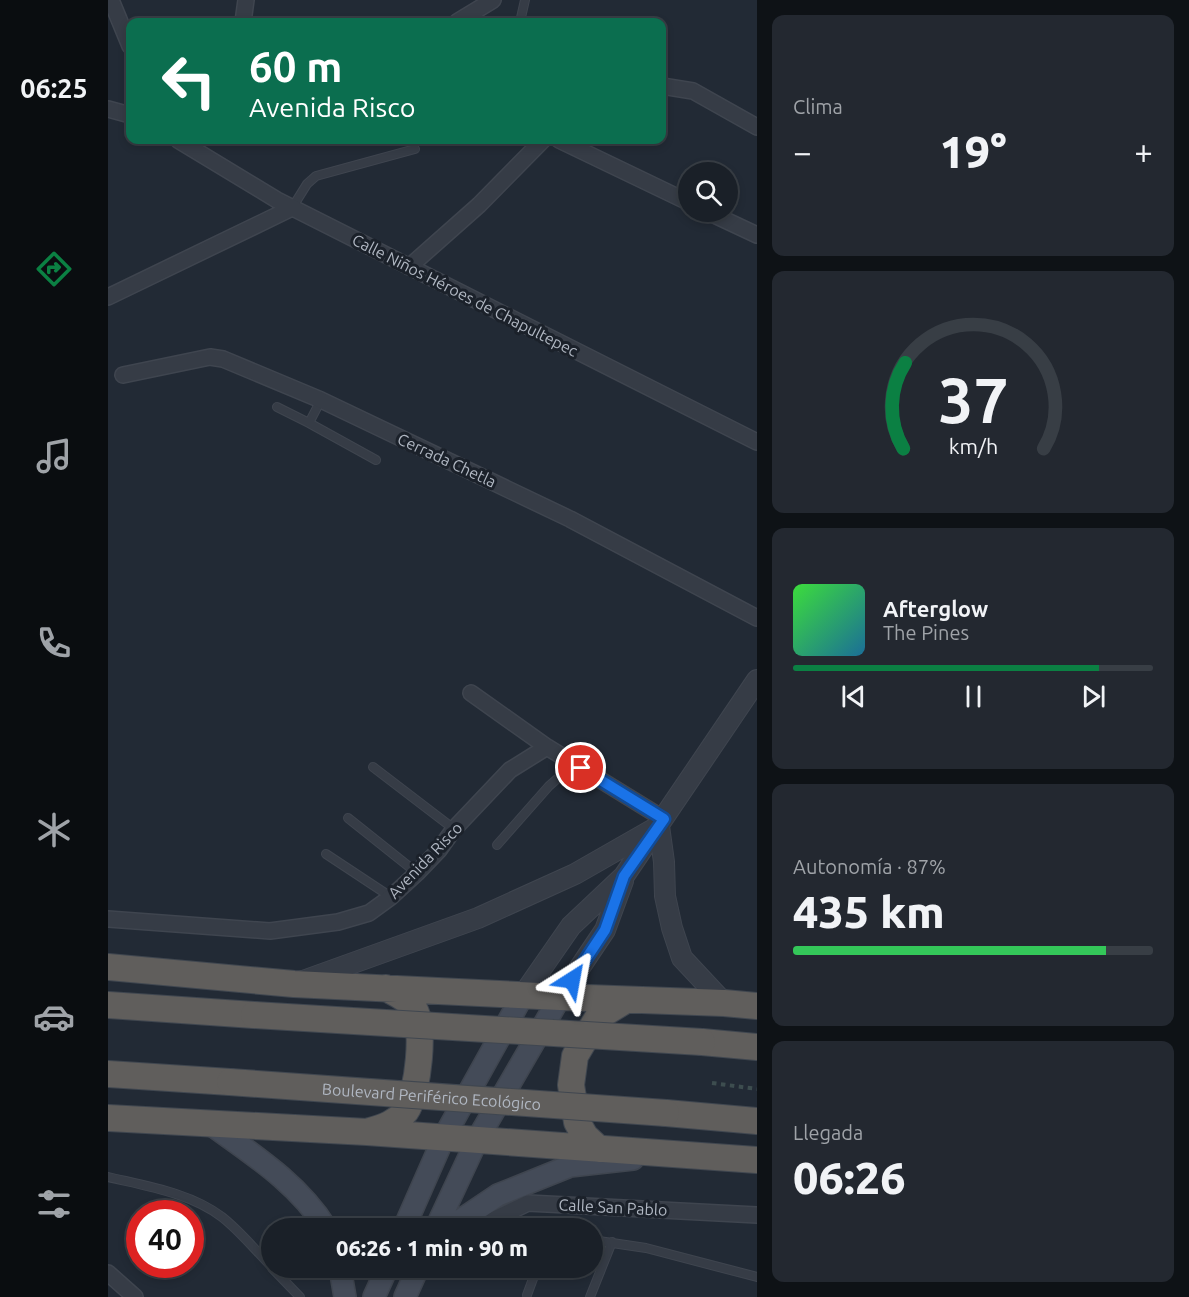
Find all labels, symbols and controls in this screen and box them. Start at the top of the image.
icon: left [150,42,228,120]
text: 60 m [249,43,343,90]
text: 06:25 [20,73,88,103]
text: Avenida Risco [249,92,415,122]
text: Clima [793,95,843,118]
text: 19° [939,126,1007,177]
text: − [793,133,812,170]
text: + [1134,133,1153,170]
map controls [678,162,738,222]
button: search [678,162,738,222]
street label: Calle Niños Héroes de Chapultepec [349,230,581,360]
icon: directions [33,248,75,290]
text: 37 [938,365,1008,435]
street label: Cerrada Chetla [395,429,499,491]
icon: music [33,435,75,477]
text: km/h [948,435,998,459]
text: Afterglow [883,596,988,621]
text: The Pines [883,621,969,644]
icon: phone [33,622,75,664]
icon: previous [837,680,870,713]
icon: pause [957,680,990,713]
icon: next [1077,680,1110,713]
pin [555,742,606,793]
icon: arrive [564,751,597,784]
icon: climate [33,809,75,851]
street label: Avenida Risco [384,818,466,902]
text: Autonomía · 87% [793,855,946,878]
text: 435 km [793,886,945,937]
position arrow [540,948,604,1012]
icon: car [33,996,75,1038]
street label: Boulevard Periférico Ecológico [321,1080,542,1113]
text: Llegada [793,1121,863,1144]
text: 06:26 [793,1152,906,1203]
icon: filters [33,1183,75,1225]
street label: Calle San Pablo [558,1195,668,1219]
speed limit sign: 40 [126,1200,204,1278]
text: 06:26 · 1 min · 90 m [336,1235,528,1260]

